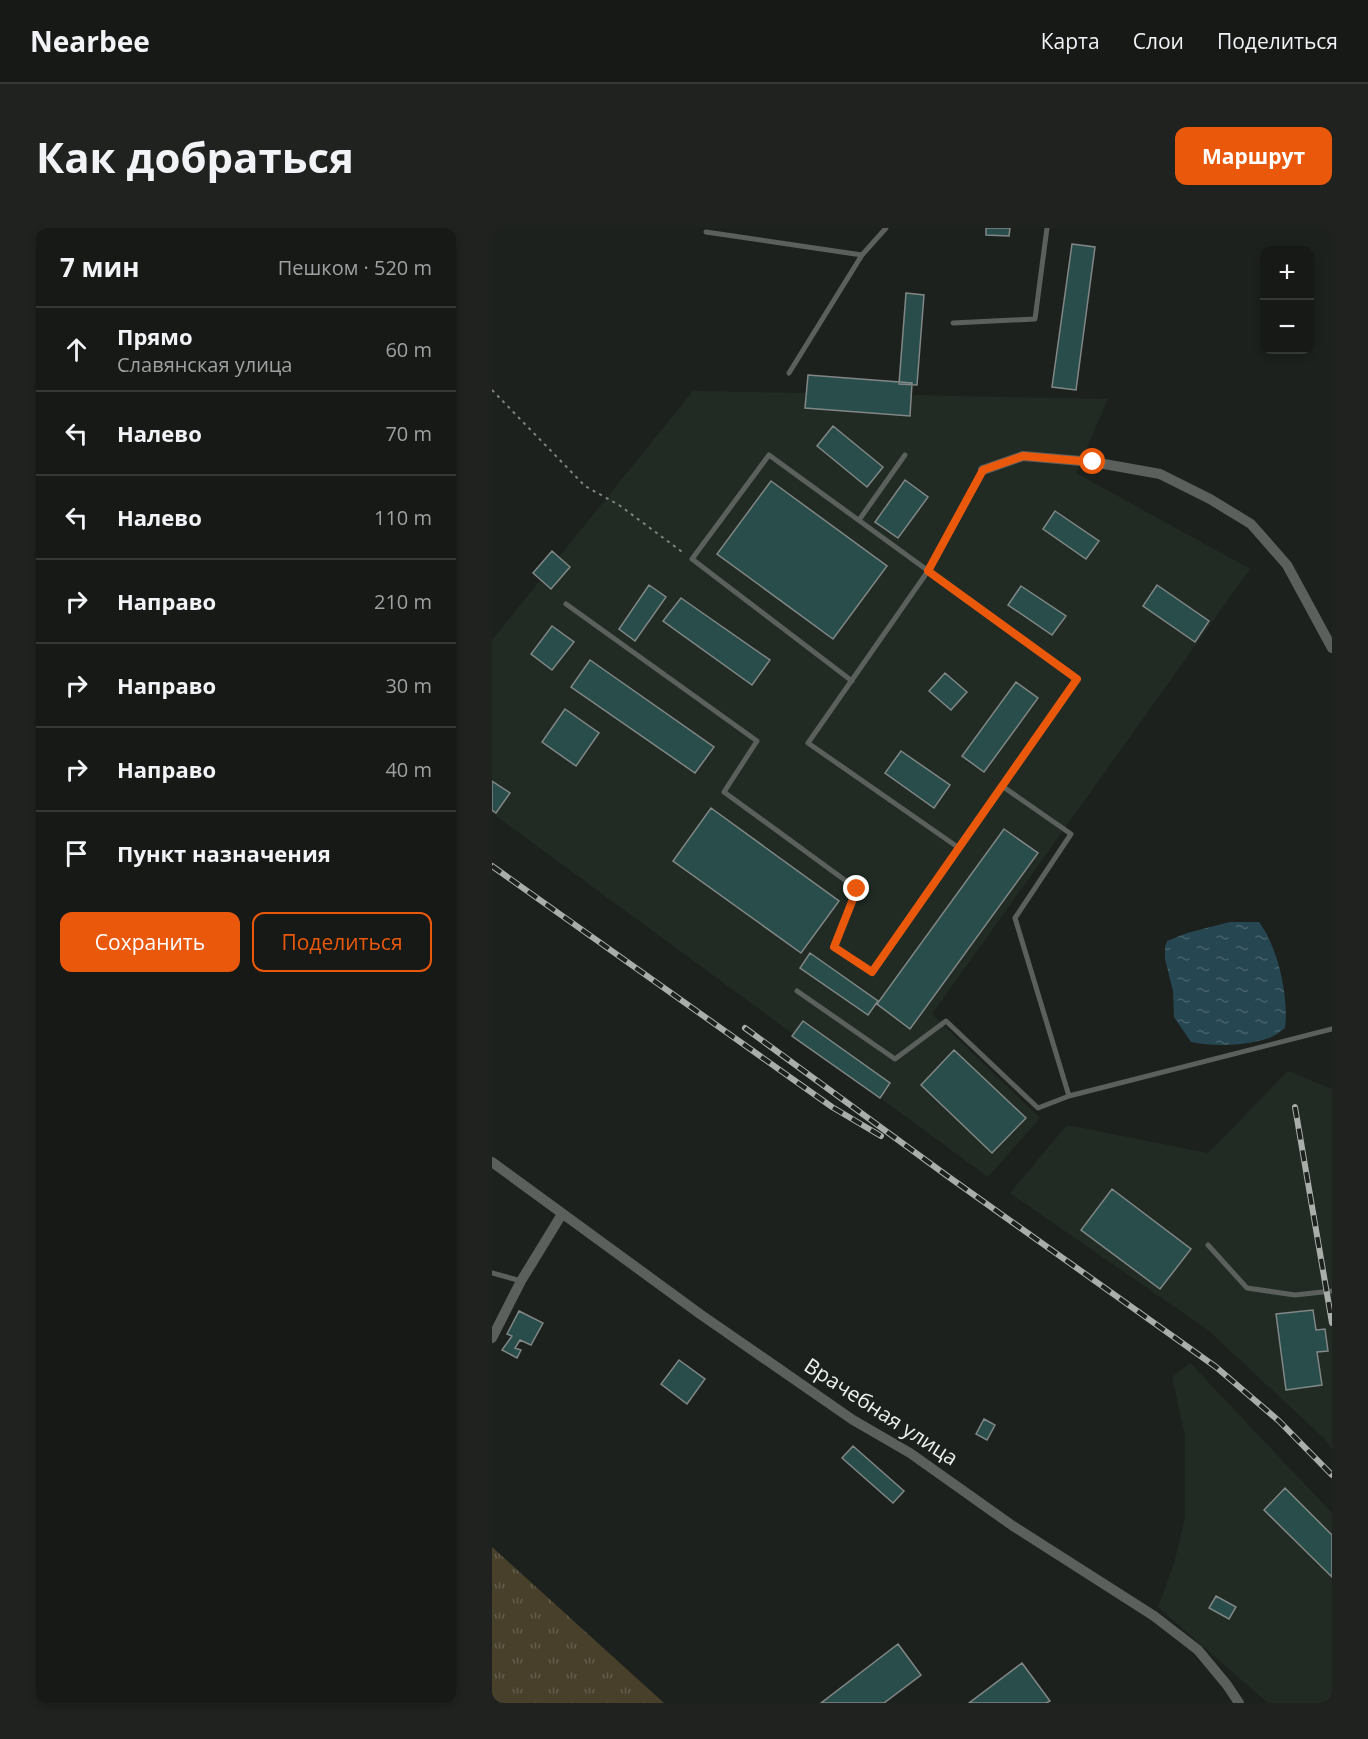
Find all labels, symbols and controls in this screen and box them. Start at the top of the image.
text: Nearbee [30,22,150,60]
text: Карта [1041,27,1100,55]
text: Слои [1133,27,1184,55]
text: Поделиться [1217,27,1338,55]
button: Маршрут [1175,127,1332,185]
text: Как добраться [36,128,354,185]
map controls [1260,246,1314,354]
button: + [1260,246,1314,300]
text: 7 мин [60,249,140,285]
text: Пешком · 520 m [278,254,432,281]
button: − [1260,300,1314,354]
text: Прямо [117,321,193,351]
icon: ahead [60,333,93,366]
text: 60 m [385,336,432,363]
text: Славянская улица [117,351,292,378]
icon: left [60,417,93,450]
text: Налево [117,418,202,448]
text: 70 m [385,420,432,447]
route start [1079,448,1105,474]
icon: left [60,501,93,534]
text: Налево [117,502,202,532]
text: 110 m [374,504,432,531]
icon: right [60,585,93,618]
text: Направо [117,586,216,616]
text: 210 m [374,588,432,615]
icon: right [60,669,93,702]
text: Направо [117,670,216,700]
text: 30 m [385,672,432,699]
icon: right [60,753,93,786]
text: Направо [117,754,216,784]
text: 40 m [385,756,432,783]
icon: arrive [60,837,93,870]
text: Пункт назначения [117,838,331,868]
route end [843,875,869,901]
button: Сохранить [60,912,240,972]
button: Поделиться [252,912,432,972]
street label: Врачебная улица [799,1351,964,1471]

